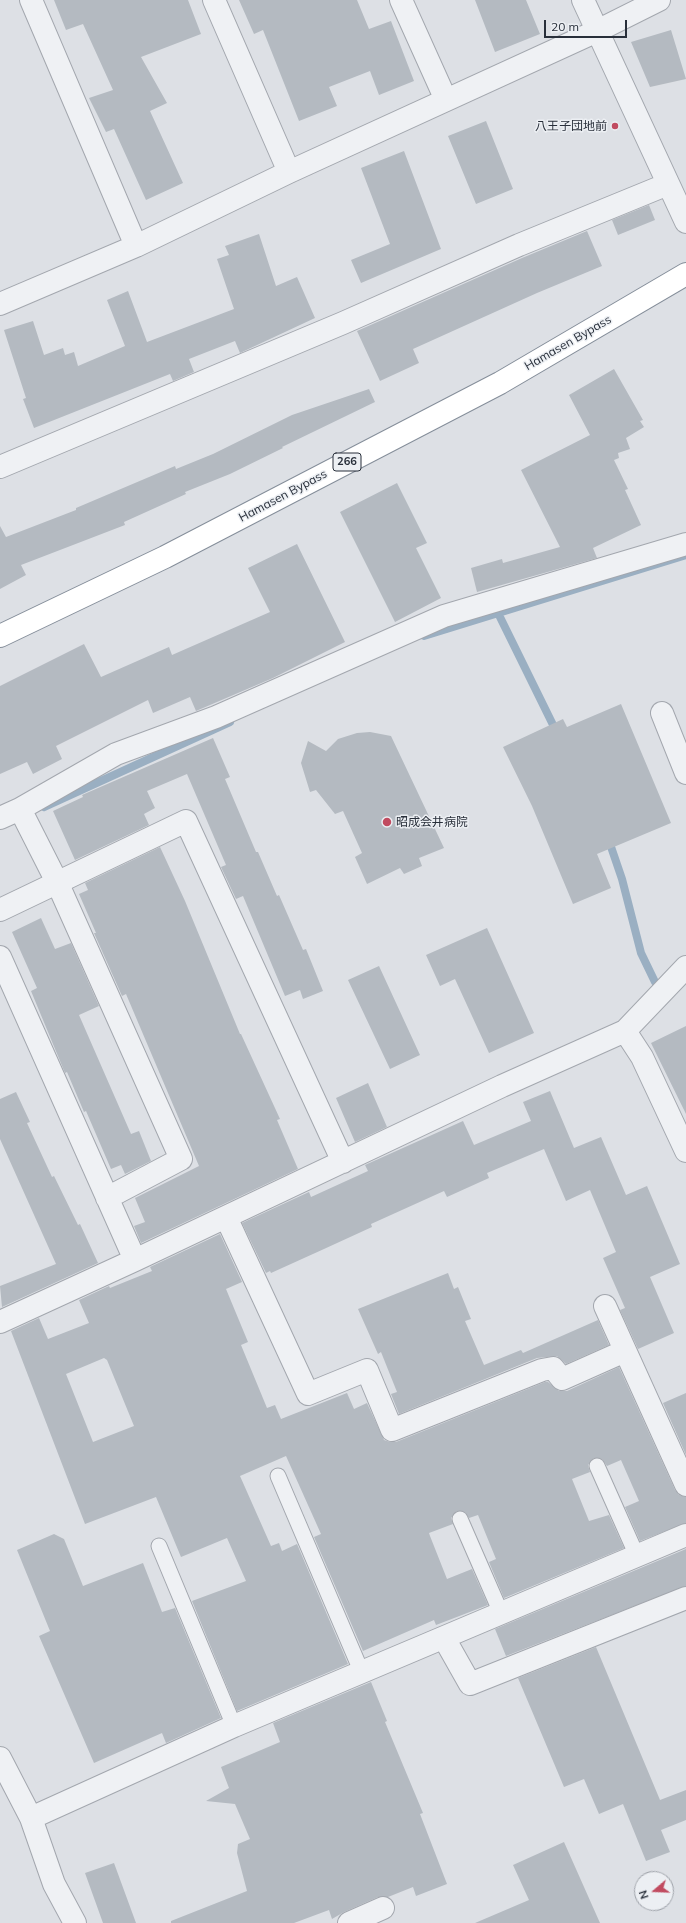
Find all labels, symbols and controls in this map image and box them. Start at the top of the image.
scale bar [546,12,629,38]
text: 20 m [551,19,579,34]
place label: 八王子団地前 [535,119,607,133]
marker: 八王子団地前 [610,121,620,131]
street label: Hamasen Bypass [522,312,614,374]
road number: 266 [333,453,361,471]
street label: Hamasen Bypass [237,467,329,525]
place label: 昭成会井病院 [396,815,468,829]
marker: 昭成会井病院 [381,816,393,828]
north arrow [634,1871,674,1911]
text: N [636,1888,652,1901]

